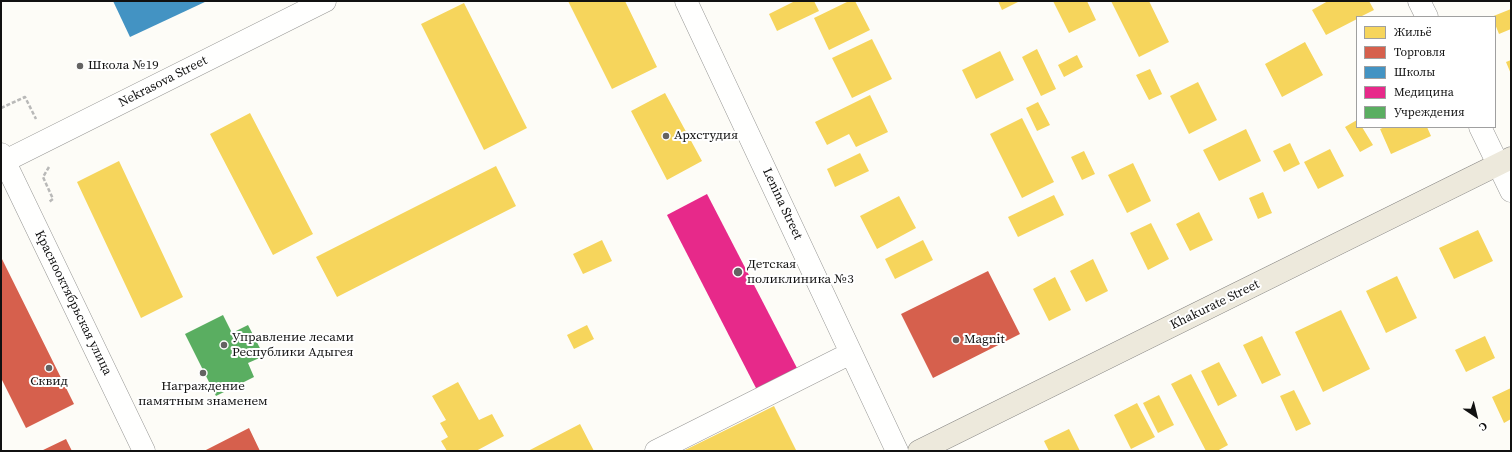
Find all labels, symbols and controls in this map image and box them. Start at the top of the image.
legend [1356,16,1496,128]
text: Жильё [1394,24,1432,40]
text: Торговля [1394,44,1445,60]
street label: Nekrasova Street [116,53,210,111]
place label: Школа №19 [88,58,159,74]
marker: Школа №19 [75,61,85,71]
text: Школы [1394,64,1435,80]
text: Медицина [1394,84,1454,100]
text: Учреждения [1394,104,1465,120]
place label: Архстудия [674,128,738,144]
marker: Архстудия [661,131,671,141]
street label: Lenina Street [759,166,805,242]
street label: Краснооктябрьская улица [31,228,115,378]
place label: Детская поликлиника №3 [747,257,854,288]
marker: Детская поликлиника №3 [732,266,744,278]
street label: Khakurate Street [1168,277,1262,333]
place label: Управление лесами Республики Адыгея [232,330,354,361]
place label: Magnit [964,332,1005,348]
marker: Magnit [951,335,961,345]
marker: Управление лесами Республики Адыгея [219,340,229,350]
marker: Сквид [44,363,54,373]
marker: Награждение памятным знаменем [198,368,208,378]
place label: Сквид [30,374,68,390]
place label: Награждение памятным знаменем [138,379,268,410]
north arrow [1456,396,1496,436]
text: С [1476,418,1490,434]

